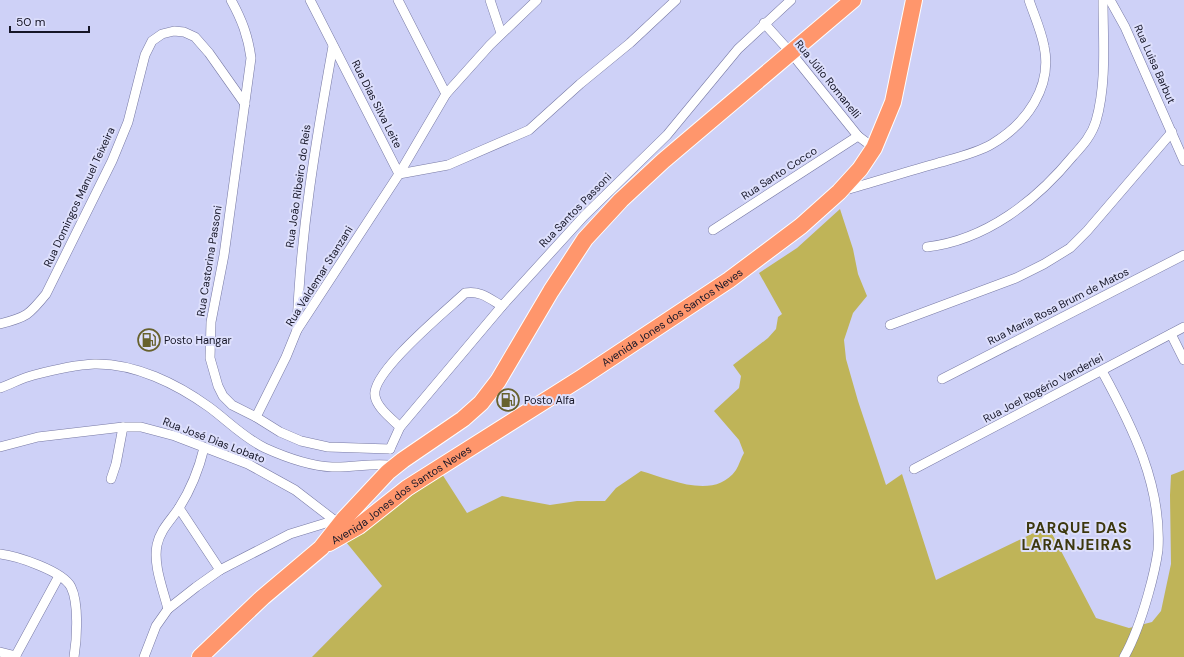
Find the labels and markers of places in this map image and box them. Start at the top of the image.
fuel station icon: Posto Hangar [136,327,162,353]
place label: Posto Hangar [164,333,231,347]
fuel station icon: Posto Alfa [495,387,521,413]
place label: Posto Alfa [524,393,575,407]

